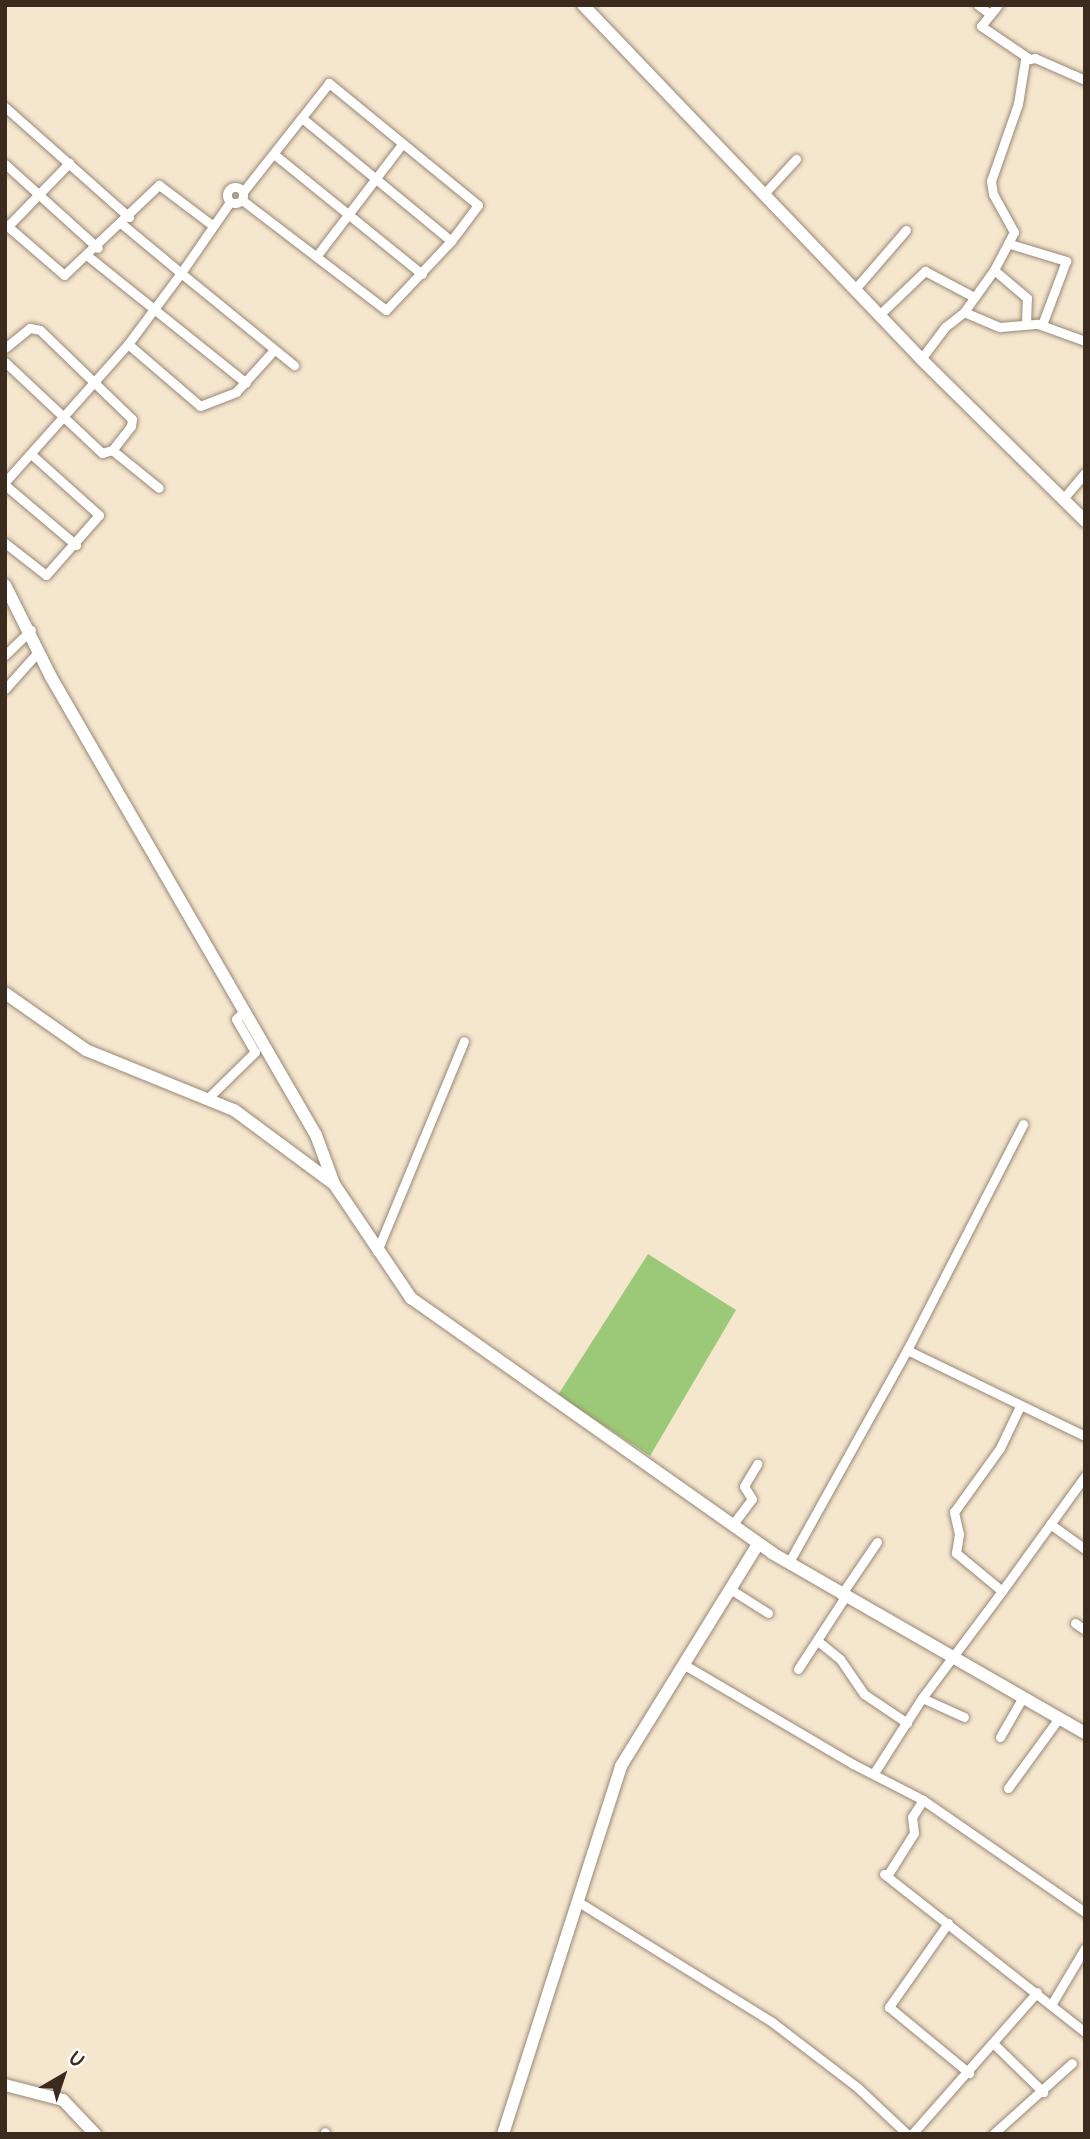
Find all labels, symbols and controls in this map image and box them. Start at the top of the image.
north arrow [28,2041,98,2111]
text: U [64,2046,89,2073]

